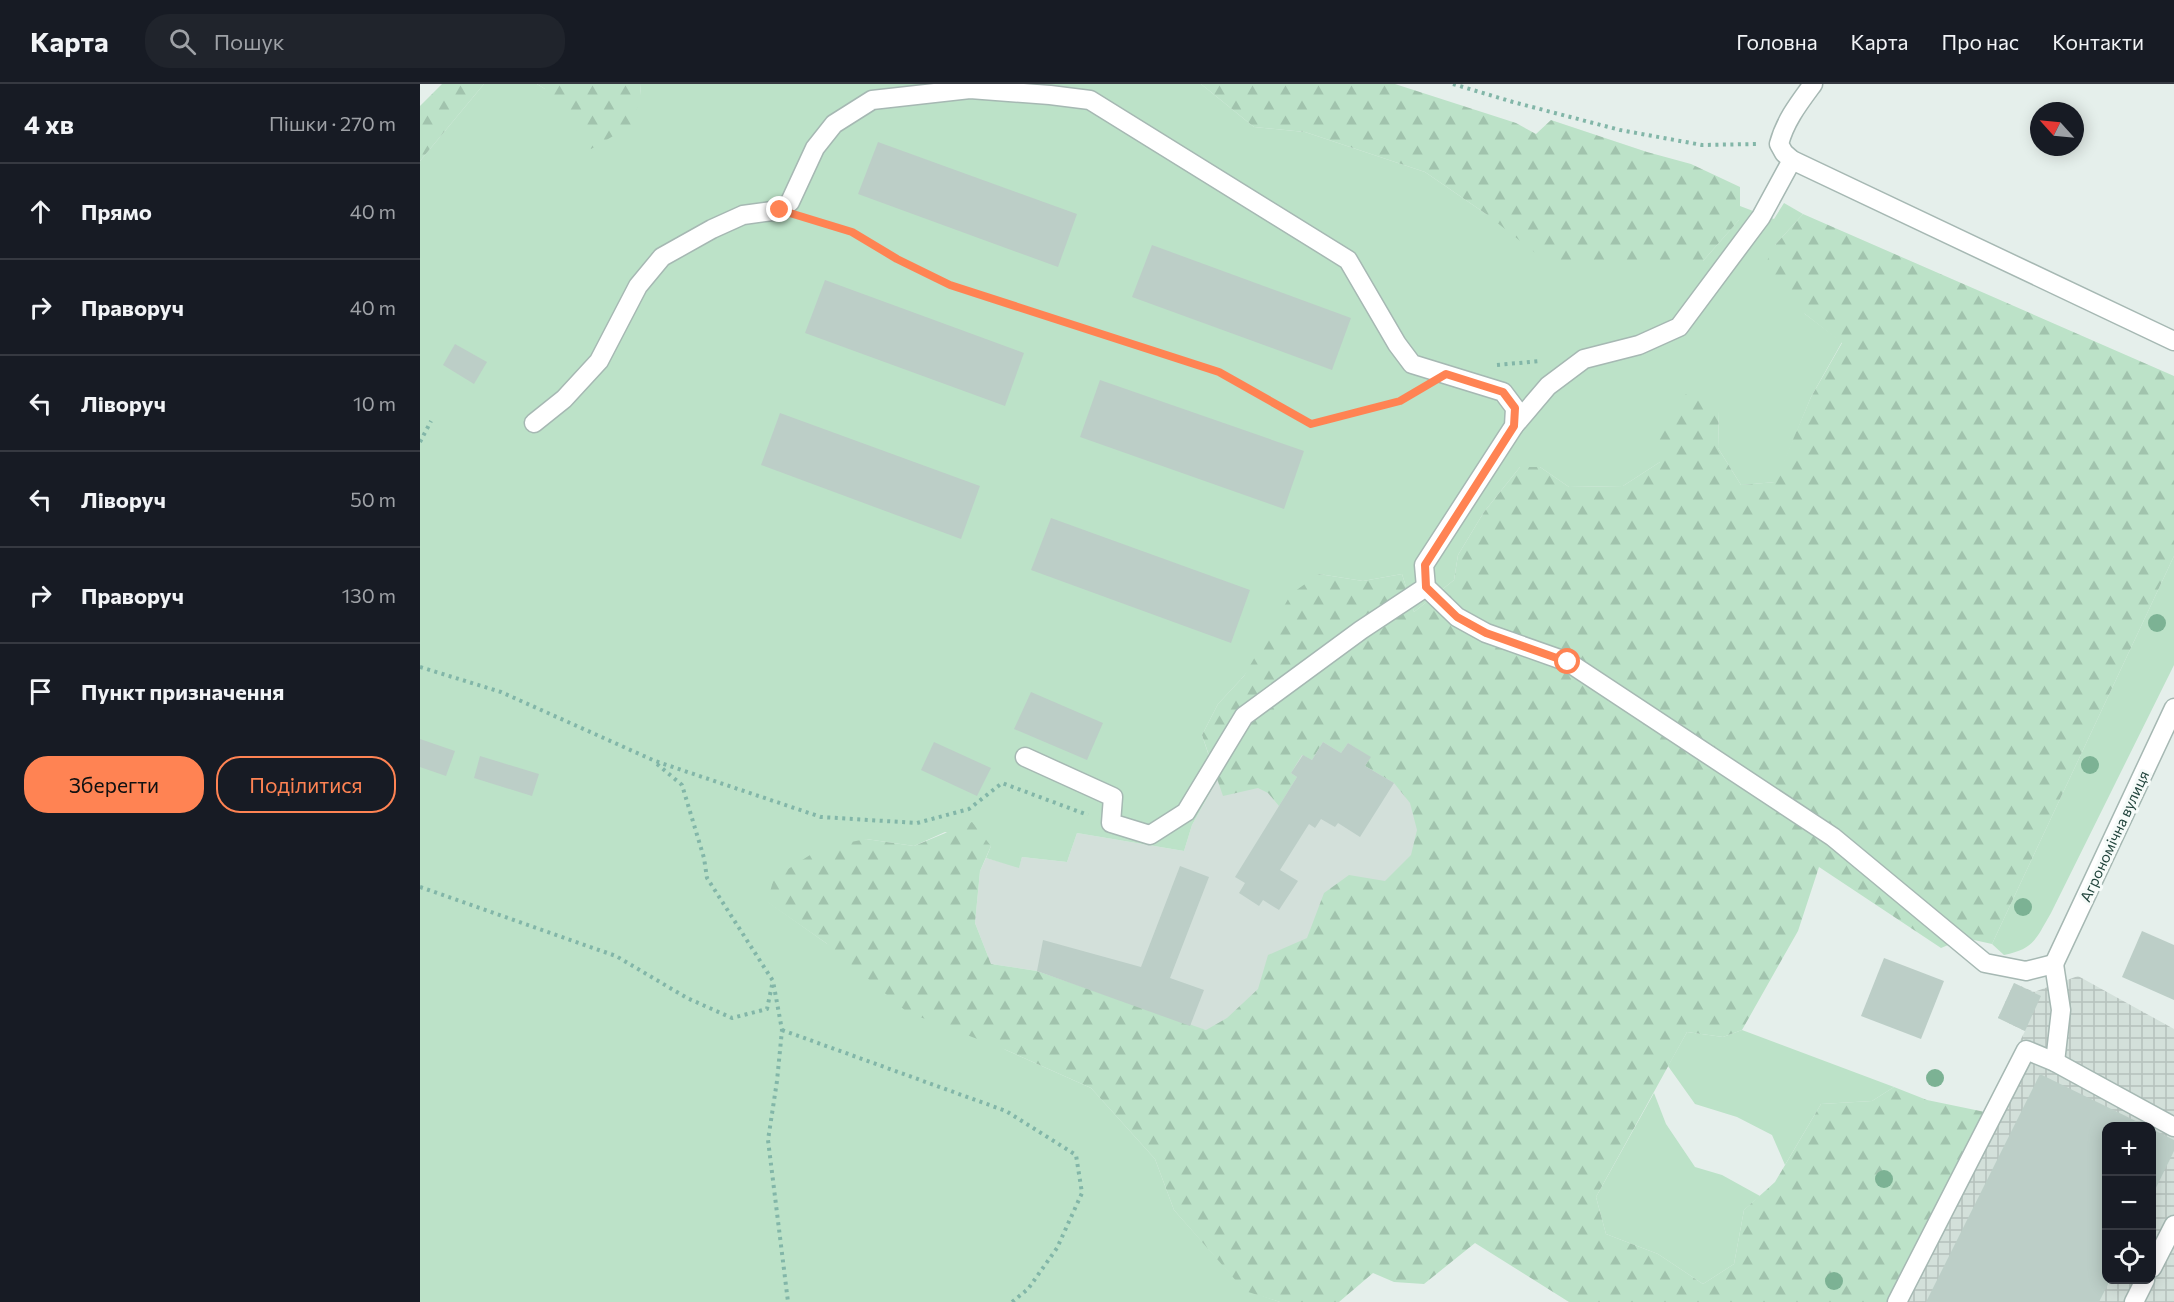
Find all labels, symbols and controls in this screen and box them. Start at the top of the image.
search box [145,14,565,68]
text: Карта [30,24,109,58]
icon: search [166,25,199,58]
text: Пошук [214,28,285,55]
text: Головна [1736,29,1818,54]
text: Карта [1851,29,1908,54]
text: Про нас [1941,29,2019,54]
text: Контакти [2052,29,2144,54]
north arrow [2030,102,2084,156]
text: 4 хв [24,108,74,139]
text: Пішки · 270 m [269,111,396,135]
icon: ahead [24,195,57,228]
route end [766,196,792,222]
text: Прямо [81,198,152,225]
text: 40 m [350,199,396,223]
icon: right [24,291,57,324]
text: Праворуч [81,294,184,321]
text: 40 m [350,295,396,319]
icon: left [24,387,57,420]
text: Ліворуч [81,390,166,417]
text: 10 m [353,391,396,415]
icon: left [24,483,57,516]
text: Ліворуч [81,486,166,513]
text: 50 m [350,487,396,511]
icon: right [24,579,57,612]
text: Праворуч [81,582,184,609]
text: 130 m [342,583,396,607]
route start [1554,648,1580,674]
icon: arrive [24,675,57,708]
text: Пункт призначення [81,678,284,705]
button: Зберегти [24,756,204,813]
button: Поділитися [216,756,396,813]
street label: Агрономічна вулиця [2076,767,2152,905]
map controls [2102,1122,2156,1284]
button: + [2102,1122,2156,1176]
button: − [2102,1176,2156,1230]
button: locate [2102,1230,2156,1284]

